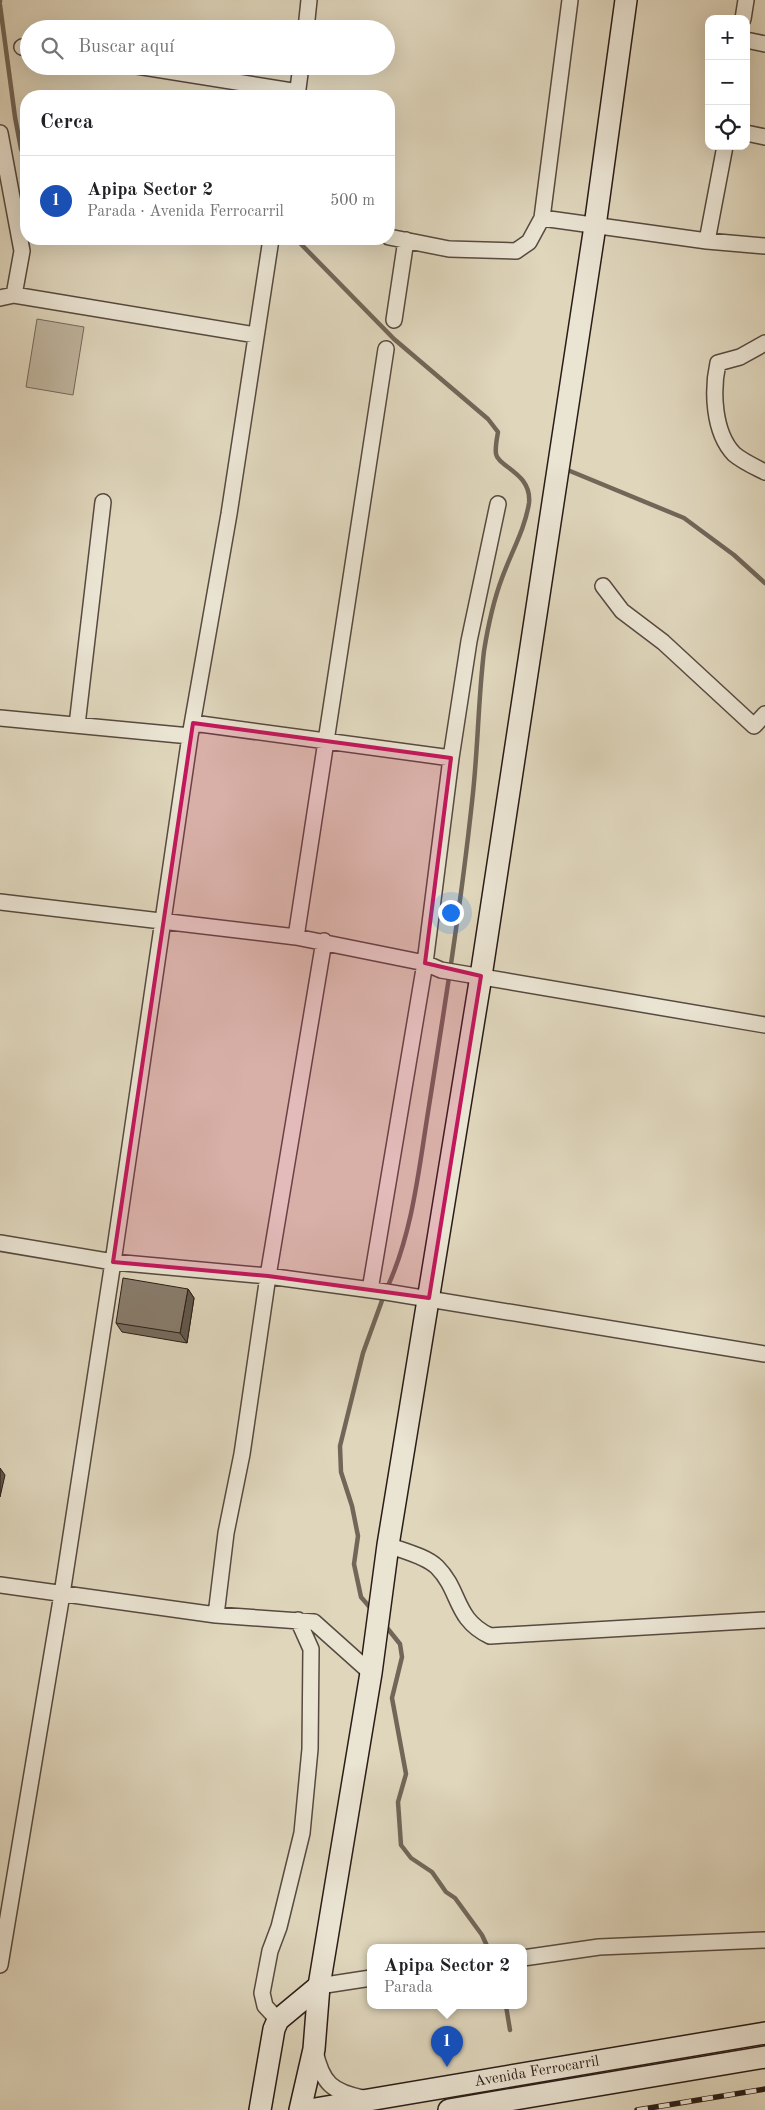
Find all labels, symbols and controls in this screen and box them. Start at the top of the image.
map controls [705,15,750,150]
button: + [705,15,750,60]
search box [20,20,395,75]
icon: search [38,34,66,62]
text: Buscar aquí [78,38,174,57]
button: − [705,60,750,105]
button: locate [705,105,750,150]
text: Cerca [40,112,93,133]
text: Apipa Sector 2 [87,181,213,200]
text: 1 [51,193,61,209]
text: 500 m [330,193,375,209]
text: Parada · Avenida Ferrocarril [87,204,284,220]
your location [438,900,464,926]
popup [367,1944,527,2009]
text: Apipa Sector 2 [384,1957,510,1976]
text: Parada [384,1980,433,1996]
pin: 1 [431,2026,463,2067]
street label: Avenida Ferrocarril [473,2054,600,2089]

